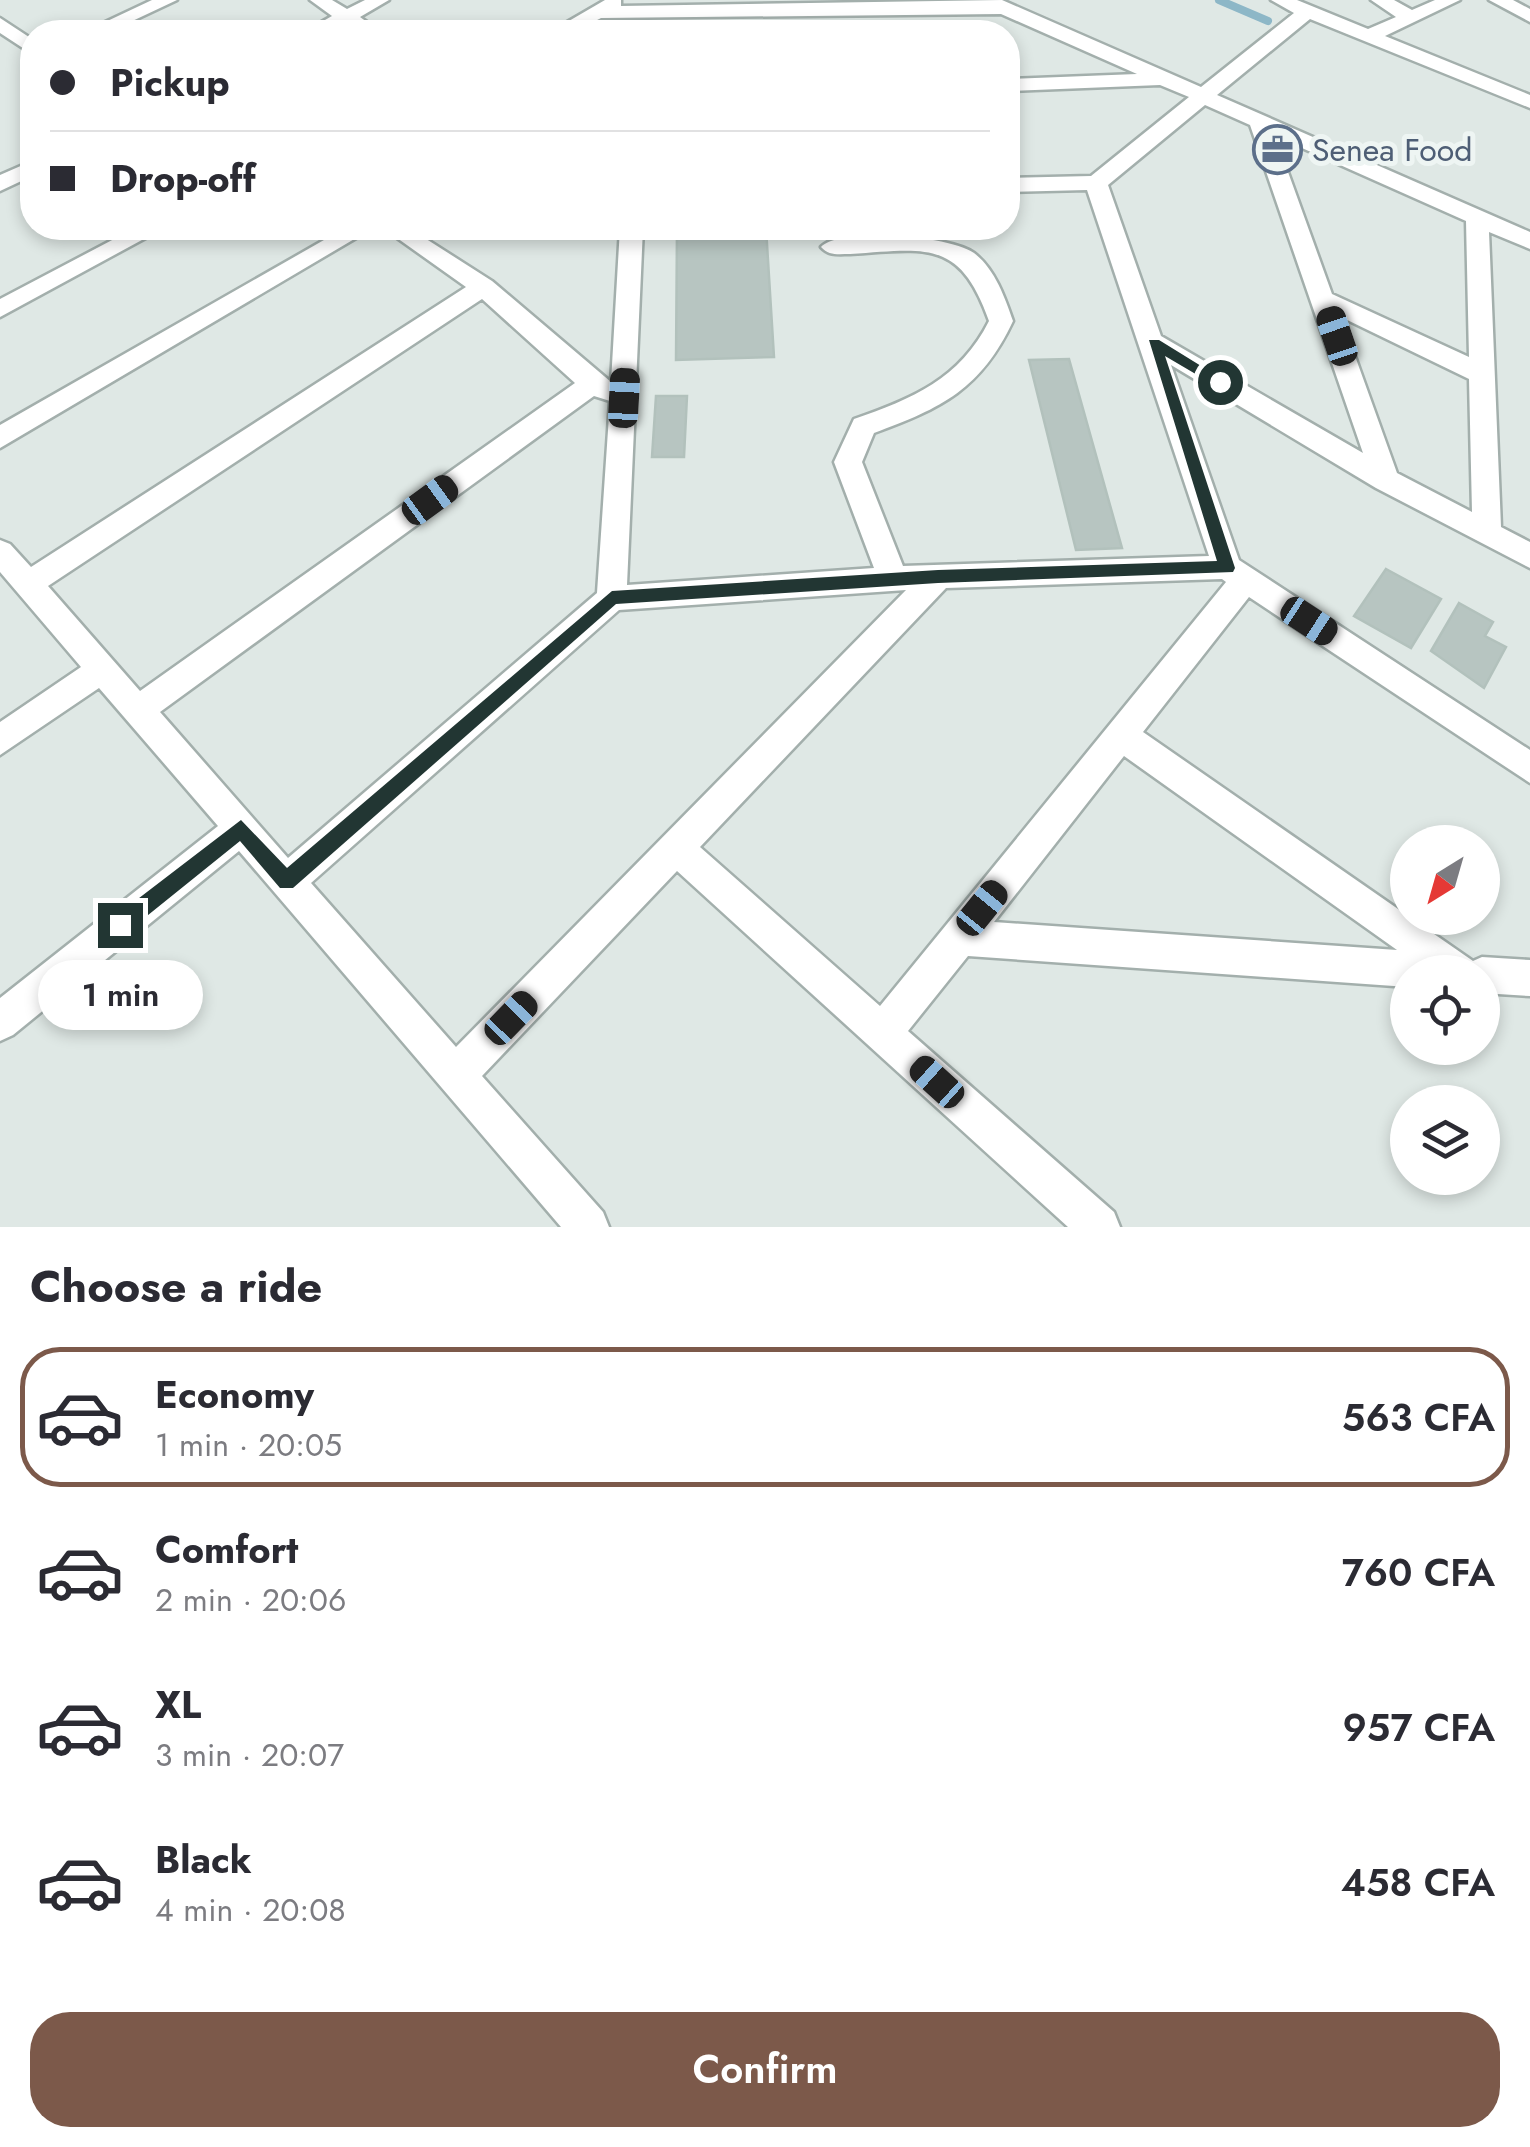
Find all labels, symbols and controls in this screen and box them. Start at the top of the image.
text: Pickup [110,55,230,110]
office icon: Senea Food [1251,124,1303,176]
place label: Senea Food [1312,127,1473,173]
text: Drop-off [110,151,256,206]
car [1313,303,1361,369]
route start [1198,360,1243,405]
car [607,367,641,429]
car [397,470,463,530]
car [1276,592,1342,650]
north arrow [1390,825,1500,935]
map controls [1390,825,1500,1195]
car [951,875,1013,941]
route end [98,903,143,948]
button: locate [1390,955,1500,1065]
callout: 1 min [38,960,202,1030]
text: 1 min [82,972,159,1018]
car [479,986,543,1050]
car [905,1051,969,1113]
button: layers [1390,1085,1500,1195]
text: Choose a ride [30,1254,322,1319]
text: Economy [155,1367,314,1422]
icon: car [35,1372,125,1462]
text: 563 CFA [1342,1390,1495,1445]
text: 1 min · 20:05 [155,1422,342,1468]
text: Comfort [155,1522,298,1577]
icon: car [35,1527,125,1617]
text: 760 CFA [1342,1545,1495,1600]
text: 2 min · 20:06 [155,1577,346,1623]
text: XL [155,1677,201,1732]
icon: car [35,1682,125,1772]
text: 957 CFA [1343,1700,1495,1755]
text: 3 min · 20:07 [155,1732,344,1778]
text: Black [155,1832,252,1887]
icon: car [35,1837,125,1927]
text: 458 CFA [1341,1855,1495,1910]
text: 4 min · 20:08 [155,1887,346,1933]
button: Confirm [30,2012,1500,2127]

